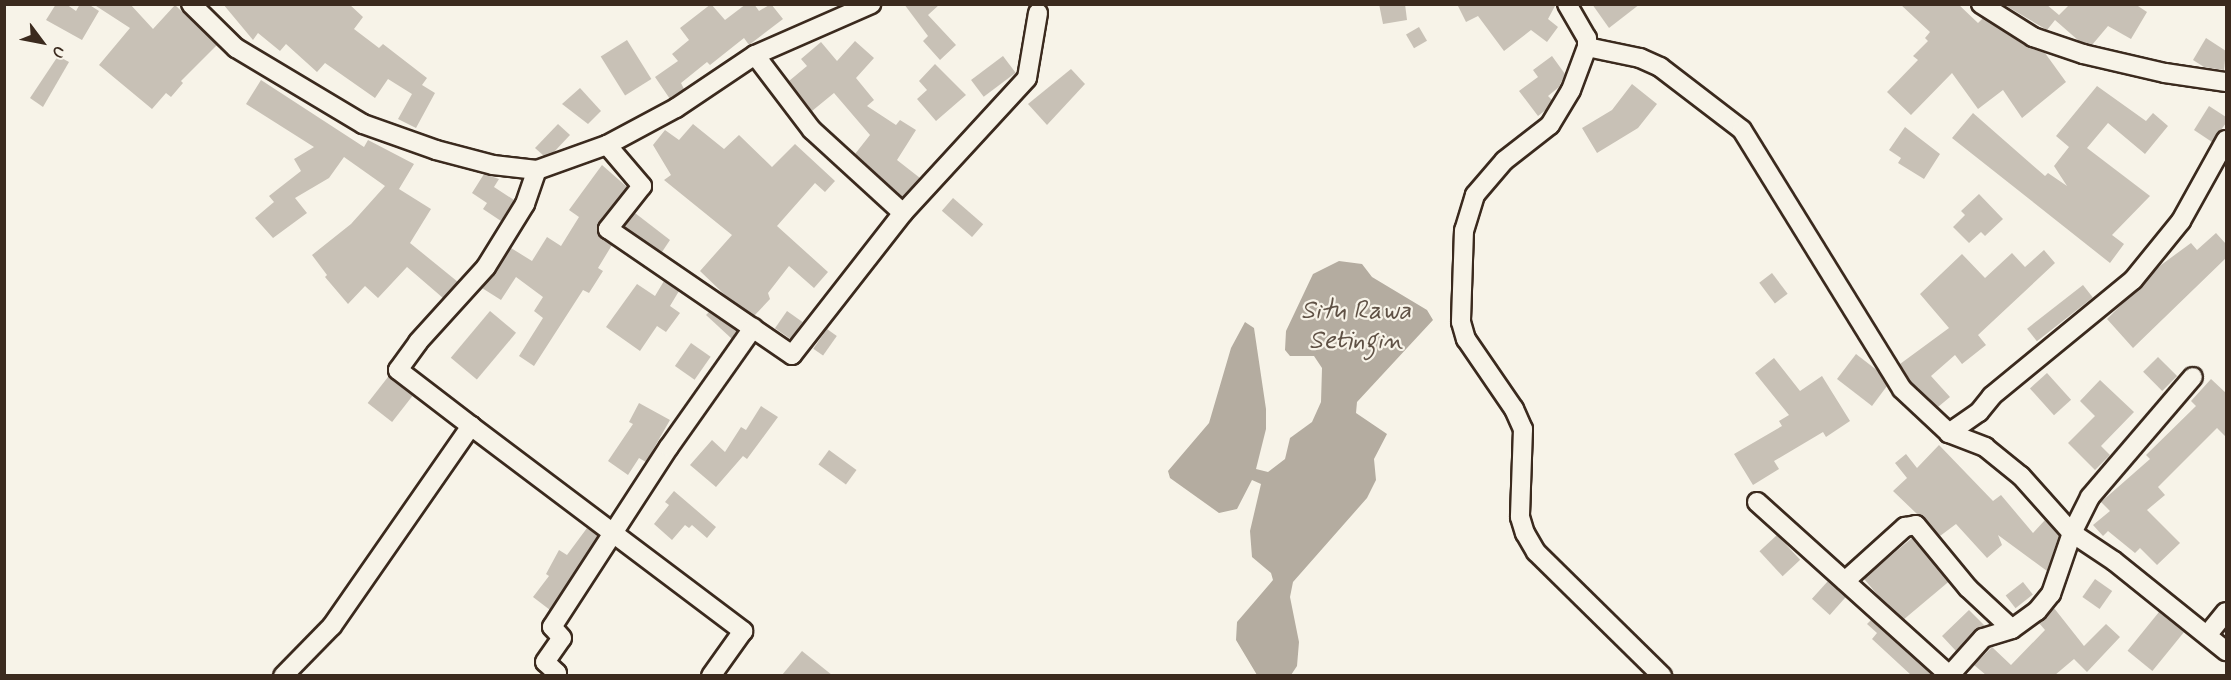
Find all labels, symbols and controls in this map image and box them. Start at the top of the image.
north arrow [12,12,72,72]
text: U [46,42,69,62]
water label: Situ Rawa Setingin [1301,296,1411,358]

